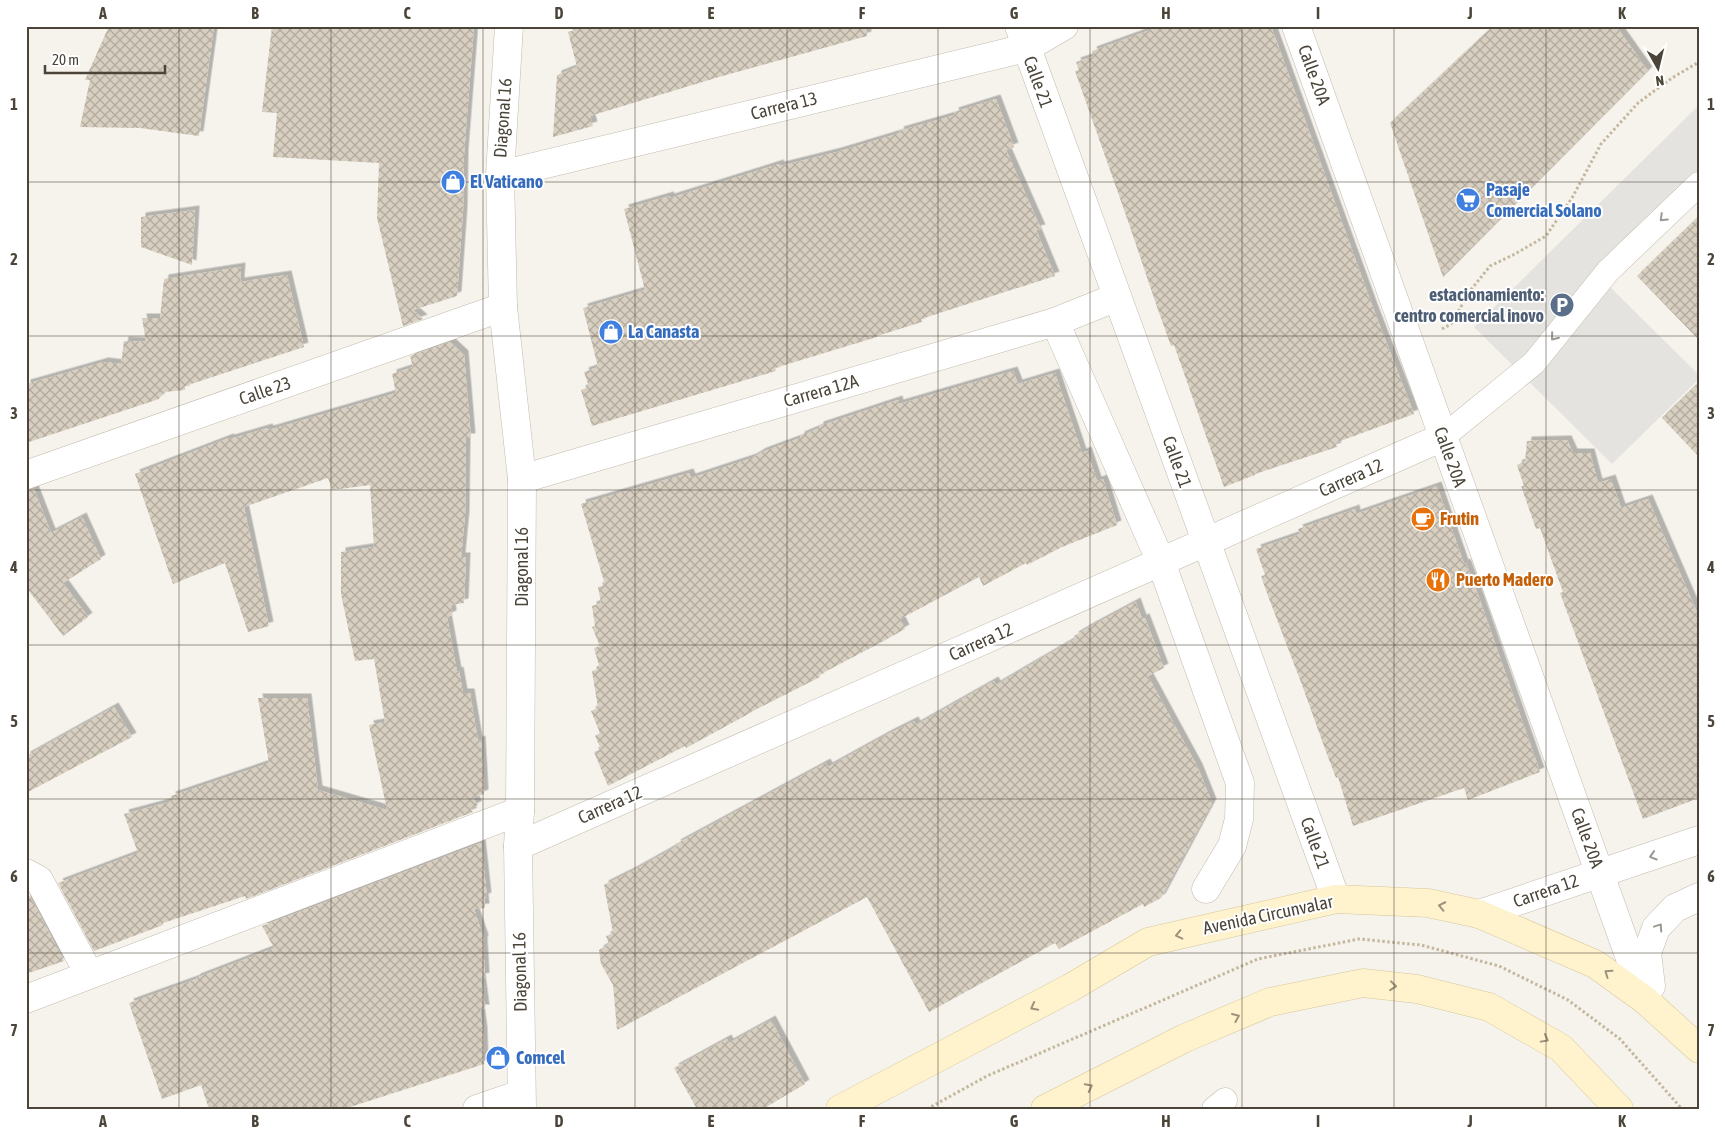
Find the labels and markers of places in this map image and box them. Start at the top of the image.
shop icon: El Vaticano [440,169,466,195]
place label: El Vaticano [470,171,543,192]
place label: Pasaje Comercial Solano [1486,179,1602,221]
supermarket icon: Pasaje Comercial Solano [1455,187,1481,213]
place label: estacionamiento: centro comercial inovo [1394,284,1544,326]
parking icon: estacionamiento: centro comercial inovo [1549,292,1575,318]
shop icon: La Canasta [598,319,624,345]
place label: La Canasta [628,321,699,342]
cafe icon: Frutin [1410,506,1436,532]
place label: Frutin [1440,508,1479,529]
restaurant icon: Puerto Madero [1425,567,1451,593]
place label: Puerto Madero [1456,569,1554,590]
shop icon: Comcel [485,1045,511,1071]
place label: Comcel [516,1047,565,1068]

